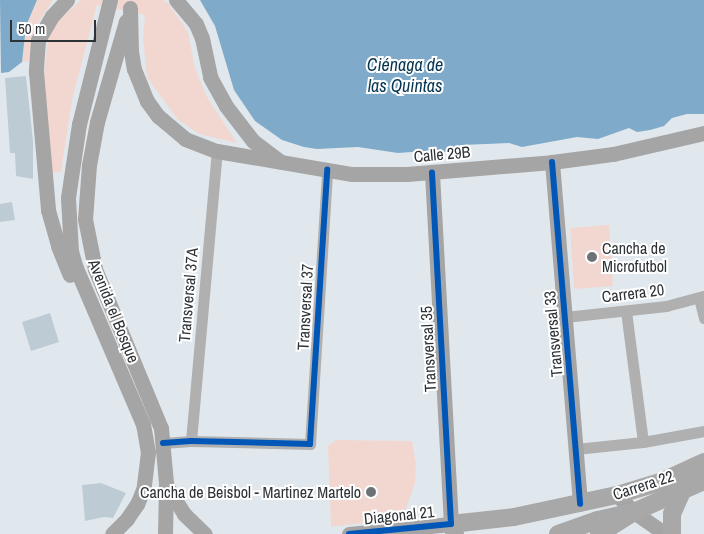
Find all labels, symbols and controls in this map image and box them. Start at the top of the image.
scale bar [12,10,99,42]
text: 50 m [18,18,45,39]
water label: Ciénaga de las Quintas [367,55,443,98]
street label: Calle 29B [413,142,471,166]
place label: Cancha de Microfutbol [602,238,667,276]
street label: Transversal 37A [174,247,202,343]
marker: Cancha de Microfutbol [586,251,598,263]
street label: Avenida el Bosque [85,256,143,366]
street label: Transversal 37 [293,263,317,351]
street label: Carrera 20 [601,280,665,306]
street label: Transversal 33 [540,290,566,378]
street label: Transversal 35 [416,305,440,393]
street label: Carrera 22 [610,466,676,504]
place label: Cancha de Beisbol - Martinez Martelo [140,482,361,502]
marker: Cancha de Beisbol - Martinez Martelo [365,486,377,498]
street label: Diagonal 21 [363,502,435,528]

